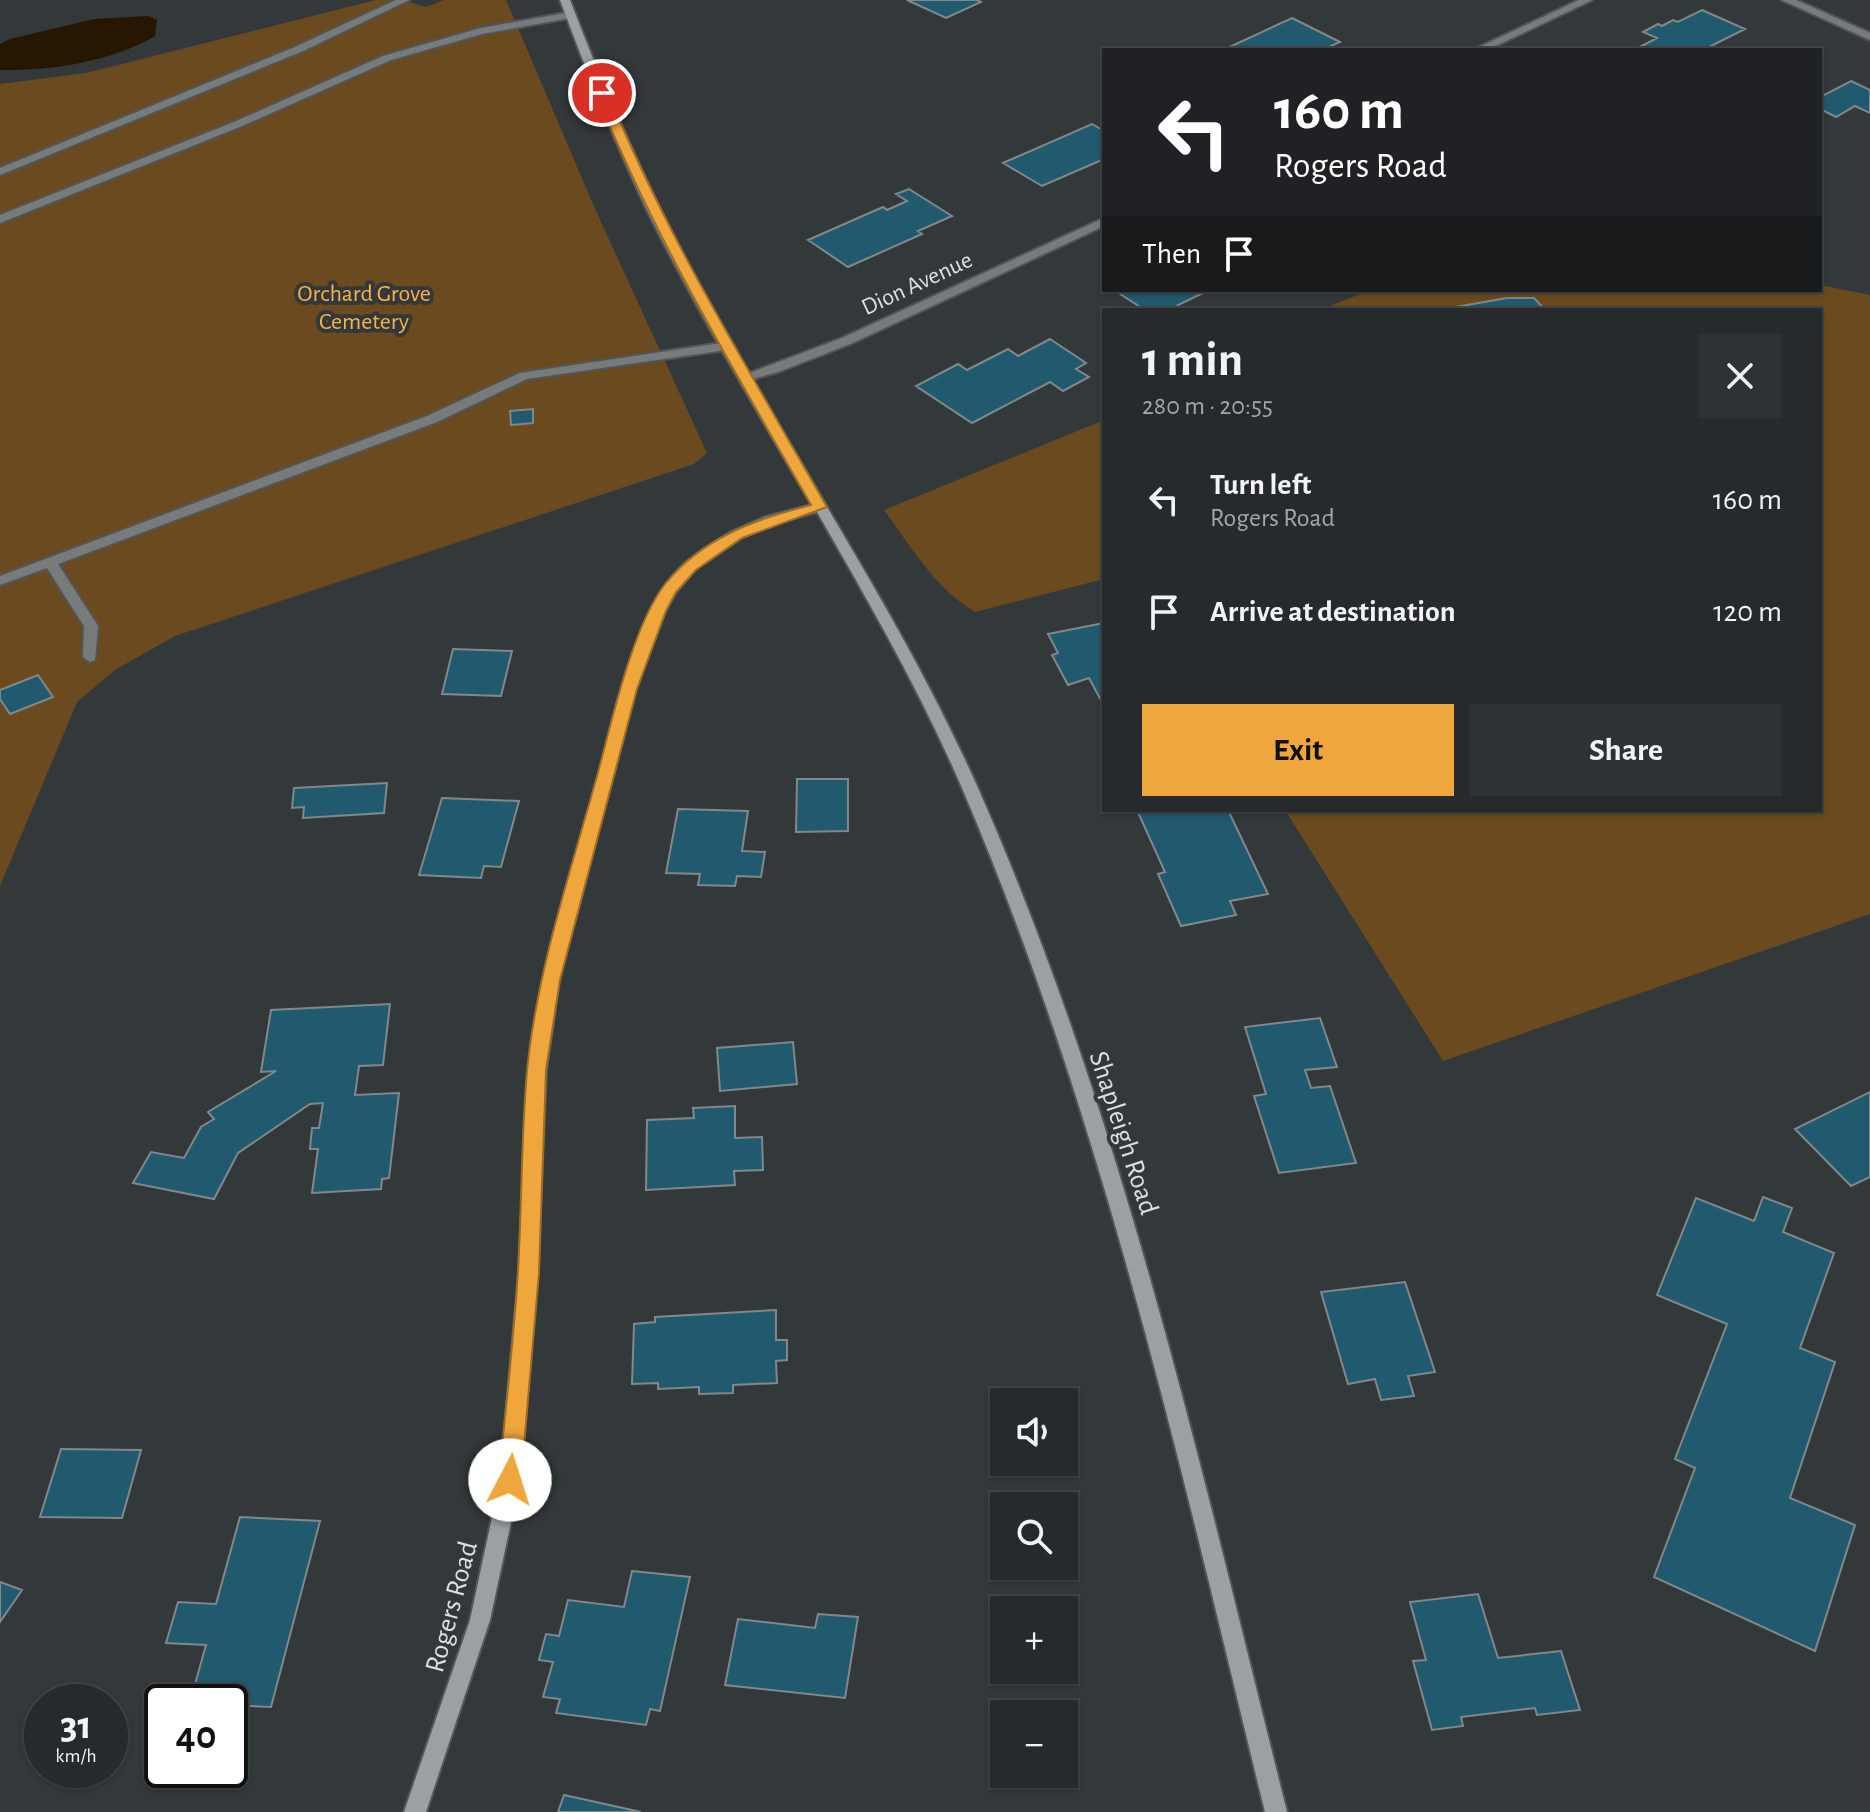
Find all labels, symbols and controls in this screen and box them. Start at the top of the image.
pin [568,59,636,127]
icon: arrive [580,71,624,115]
icon: left [1142,80,1246,184]
text: 160 m [1274,83,1404,139]
text: Rogers Road [1274,148,1447,184]
icon: arrive [1217,232,1261,276]
text: Then [1142,239,1201,269]
street label: Dion Avenue [858,248,976,320]
park label: Orchard Grove Cemetery [297,282,431,334]
button: close [1698,334,1782,418]
text: 1 min [1142,337,1243,385]
text: 280 m · 20:55 [1142,393,1273,419]
text: Turn left [1210,470,1311,500]
icon: left [1142,478,1186,522]
text: 160 m [1713,485,1782,515]
text: Rogers Road [1210,505,1335,531]
icon: arrive [1142,590,1186,634]
text: Arrive at destination [1210,597,1456,627]
text: 120 m [1713,597,1782,627]
button: Exit [1142,704,1454,796]
button: Share [1470,704,1782,796]
street label: Shapleigh Road [1083,1048,1163,1218]
map controls [990,1388,1078,1788]
button: sound [990,1388,1078,1476]
position arrow [468,1438,552,1522]
button: search [990,1492,1078,1580]
street label: Rogers Road [421,1538,483,1676]
button: + [990,1596,1078,1684]
speed limit sign: 40 [144,1684,248,1788]
button: − [990,1700,1078,1788]
text: 31 [60,1706,92,1746]
text: km/h [55,1746,97,1766]

